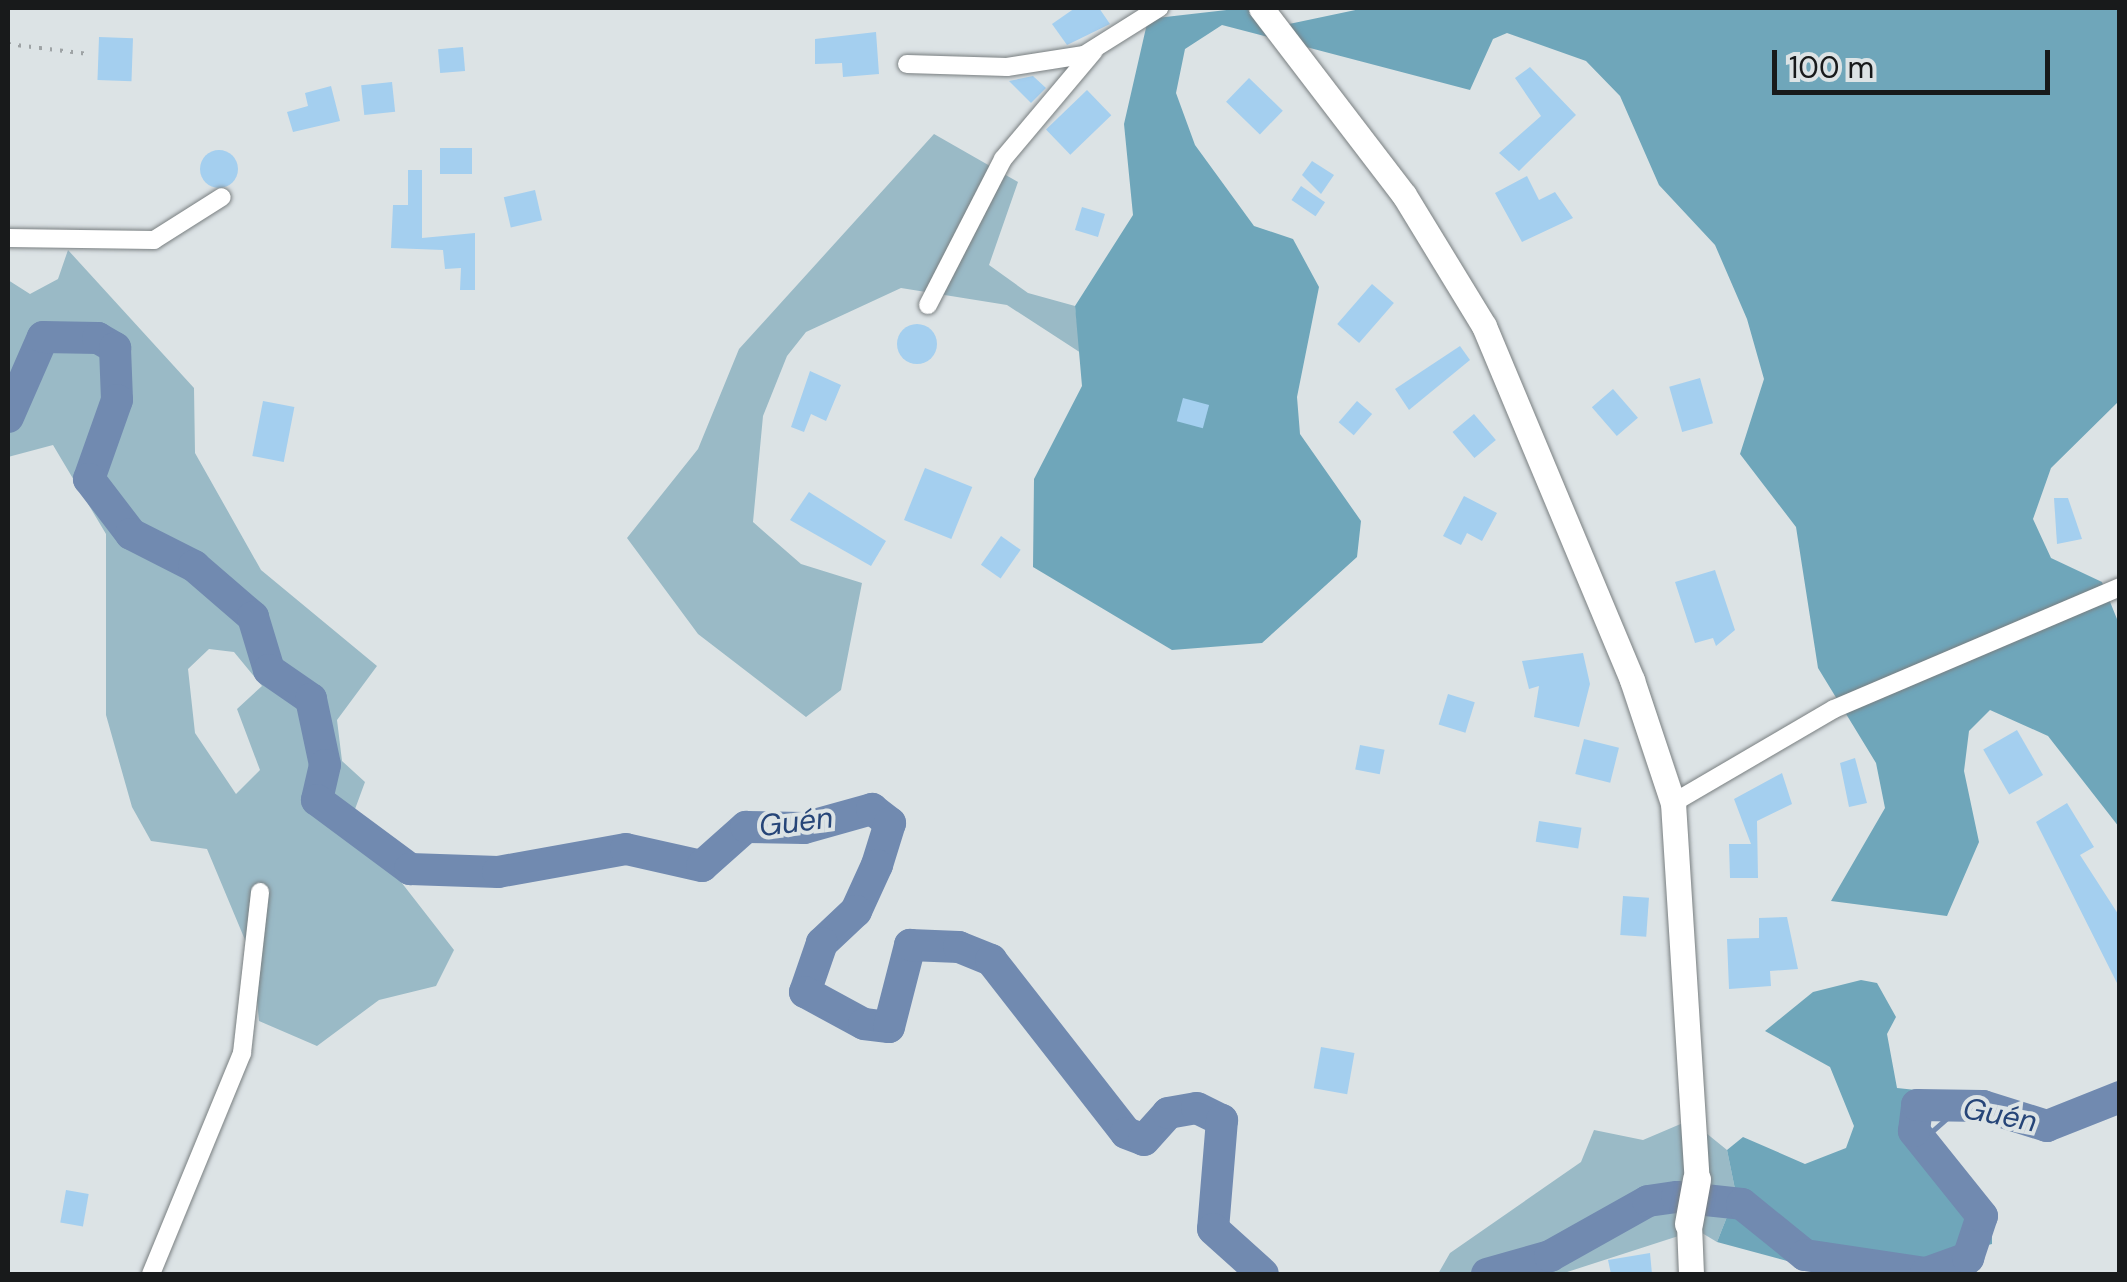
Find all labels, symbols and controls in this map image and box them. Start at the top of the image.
scale bar [1777,30,2054,92]
text: 100 m [1789,48,1874,87]
water label: Guén [757,800,835,844]
water label: Guén [1960,1090,2040,1140]

